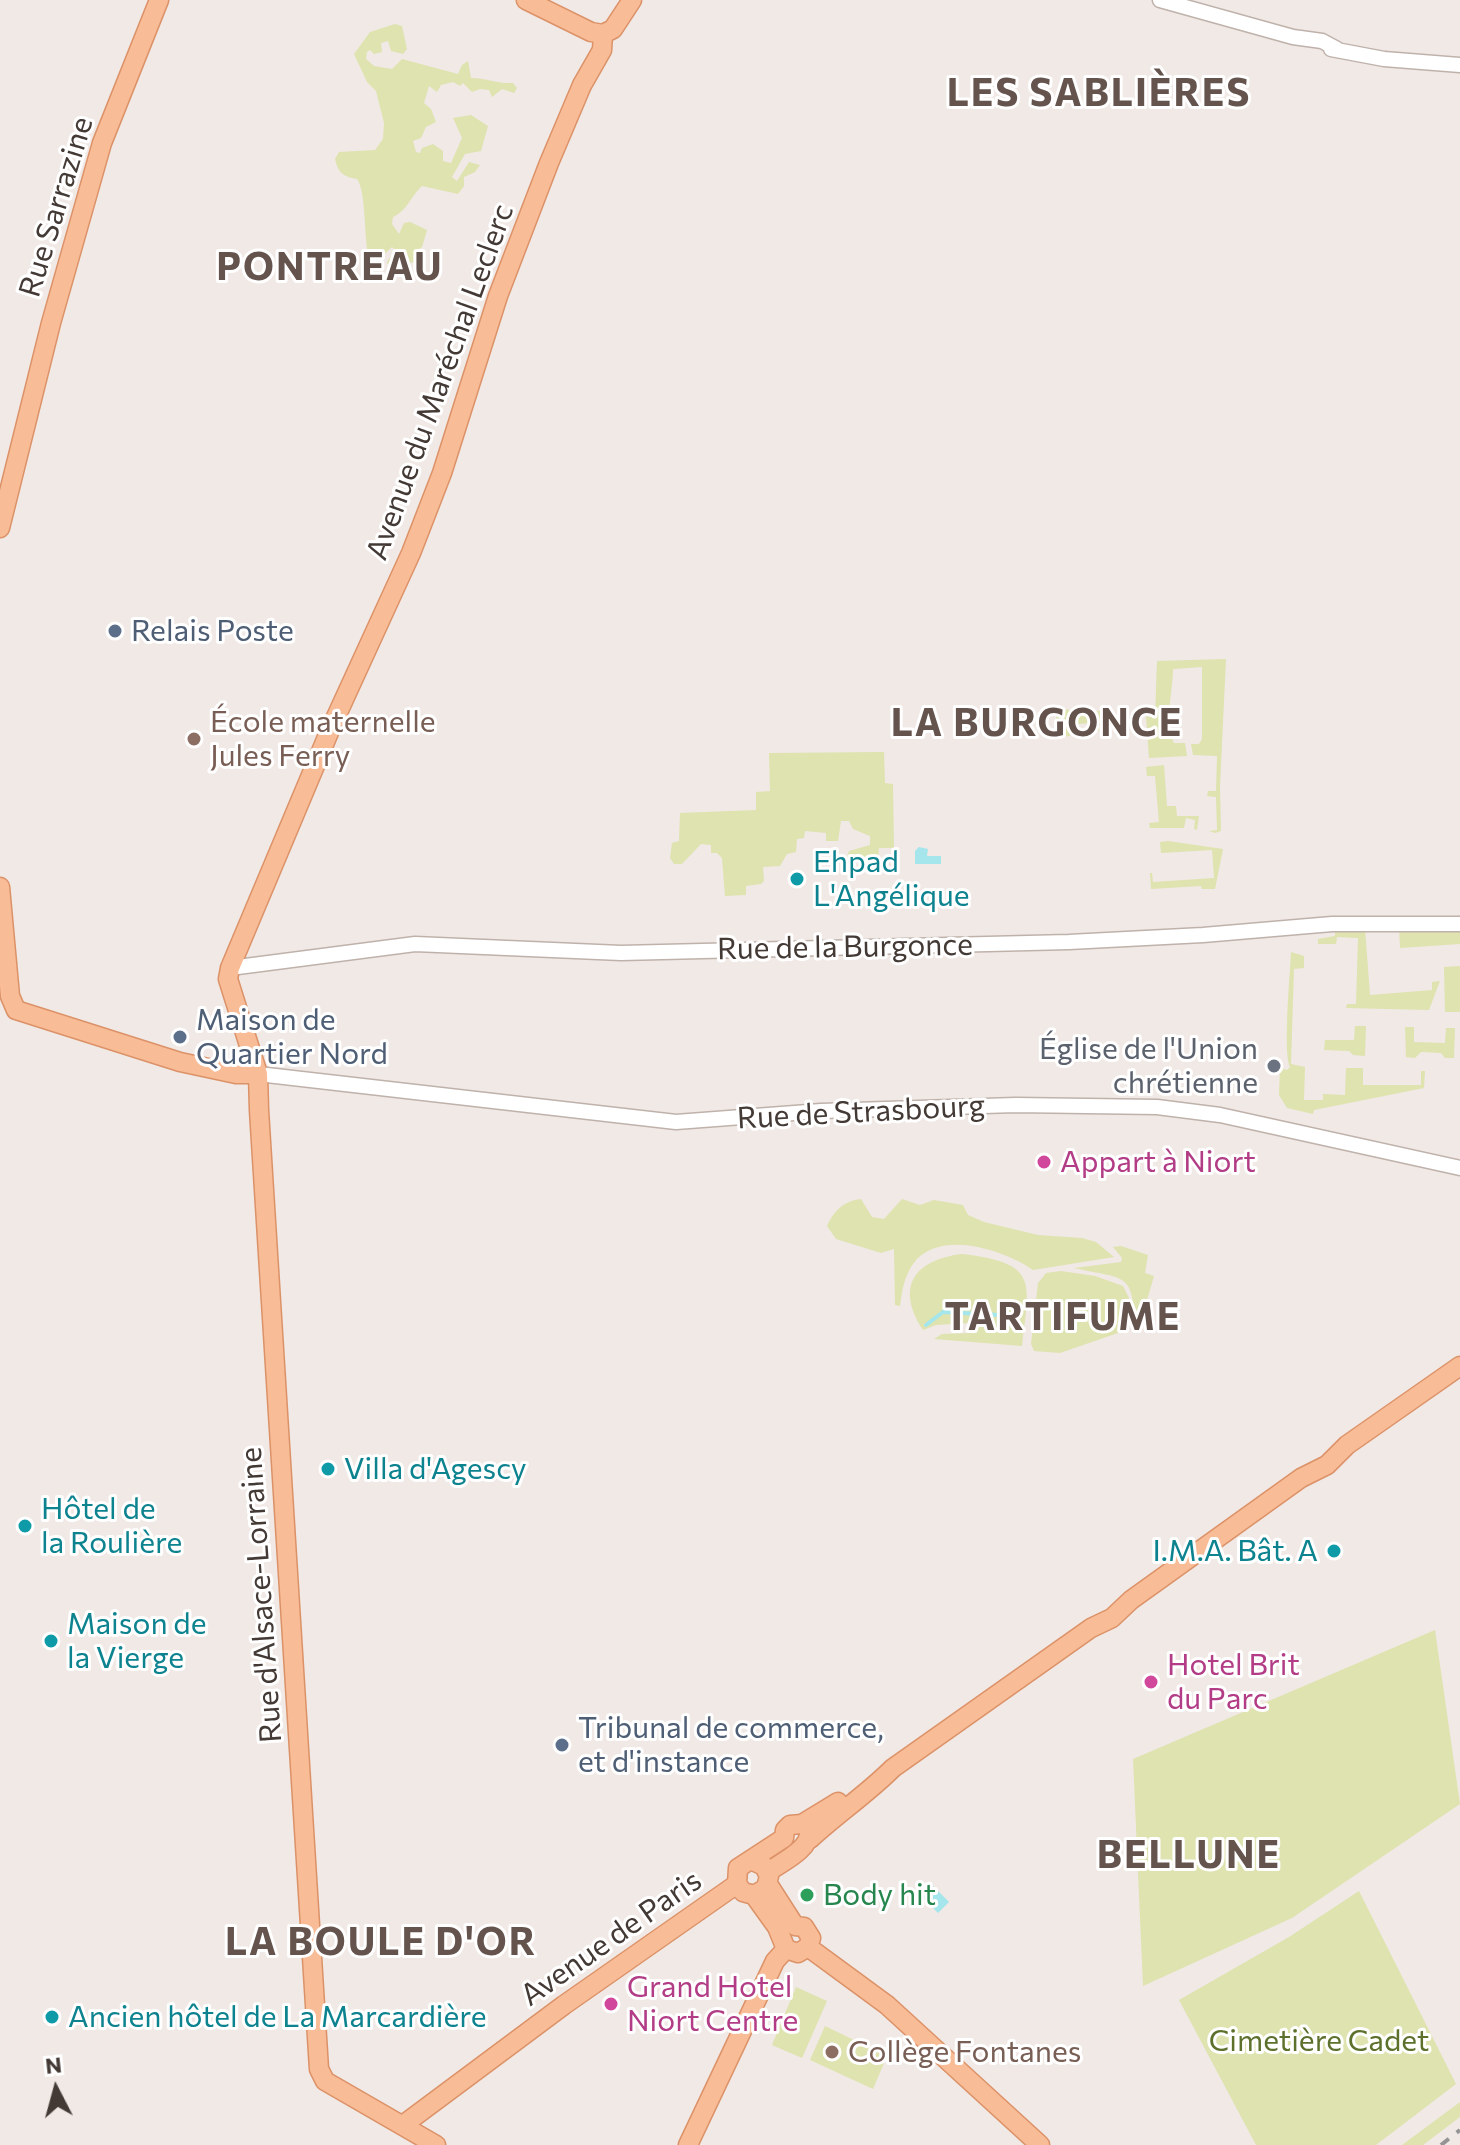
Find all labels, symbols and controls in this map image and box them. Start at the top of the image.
district label: LES SABLIÈRES [947,70,1251,116]
street label: Rue Sarrazine [12,113,100,301]
street label: Avenue du Maréchal Leclerc [359,199,521,565]
district label: PONTREAU [216,244,444,290]
place label: Relais Poste [131,613,294,649]
marker: Relais Poste [106,622,124,640]
district label: LA BURGONCE [891,700,1183,746]
place label: École maternelle Jules Ferry [210,704,436,774]
marker: École maternelle Jules Ferry [185,730,203,748]
place label: Ehpad L'Angélique [813,844,970,914]
marker: Ehpad L'Angélique [788,870,806,888]
street label: Rue de la Burgonce [717,927,973,967]
place label: Maison de Quartier Nord [196,1002,388,1072]
marker: Maison de Quartier Nord [171,1028,189,1046]
place label: Église de l'Union chrétienne [1039,1031,1258,1102]
marker: Église de l'Union chrétienne [1265,1057,1283,1075]
street label: Rue de Strasbourg [736,1088,986,1136]
place label: Appart à Niort [1060,1144,1256,1180]
marker: Appart à Niort [1035,1153,1053,1171]
district label: TARTIFUME [944,1294,1182,1340]
street label: Rue d'Alsace-Lorraine [233,1446,289,1744]
place label: Villa d'Agescy [344,1451,527,1487]
marker: Villa d'Agescy [319,1460,337,1478]
place label: Hôtel de la Roulière [41,1491,182,1562]
marker: Hôtel de la Roulière [16,1517,34,1535]
place label: I.M.A. Bât. A [1152,1533,1318,1569]
marker: I.M.A. Bât. A [1325,1542,1343,1560]
place label: Maison de la Vierge [67,1606,206,1676]
marker: Maison de la Vierge [42,1632,60,1650]
place label: Hotel Brit du Parc [1167,1647,1300,1718]
marker: Hotel Brit du Parc [1142,1673,1160,1691]
place label: Tribunal de commerce, et d'instance [578,1710,884,1780]
marker: Tribunal de commerce, et d'instance [553,1736,571,1754]
district label: BELLUNE [1097,1832,1281,1878]
street label: Avenue de Paris [514,1862,708,2014]
place label: Body hit [823,1877,936,1913]
marker: Body hit [798,1886,816,1904]
district label: LA BOULE D'OR [225,1919,537,1965]
place label: Grand Hotel Niort Centre [627,1969,798,2040]
marker: Grand Hotel Niort Centre [602,1995,620,2013]
place label: Ancien hôtel de La Marcardière [68,1999,487,2035]
marker: Ancien hôtel de La Marcardière [43,2008,61,2026]
park label: Cimetière Cadet [1209,2023,1429,2059]
place label: Collège Fontanes [848,2034,1081,2070]
marker: Collège Fontanes [823,2043,841,2061]
north arrow [16,2049,96,2129]
text: N [44,2050,63,2079]

